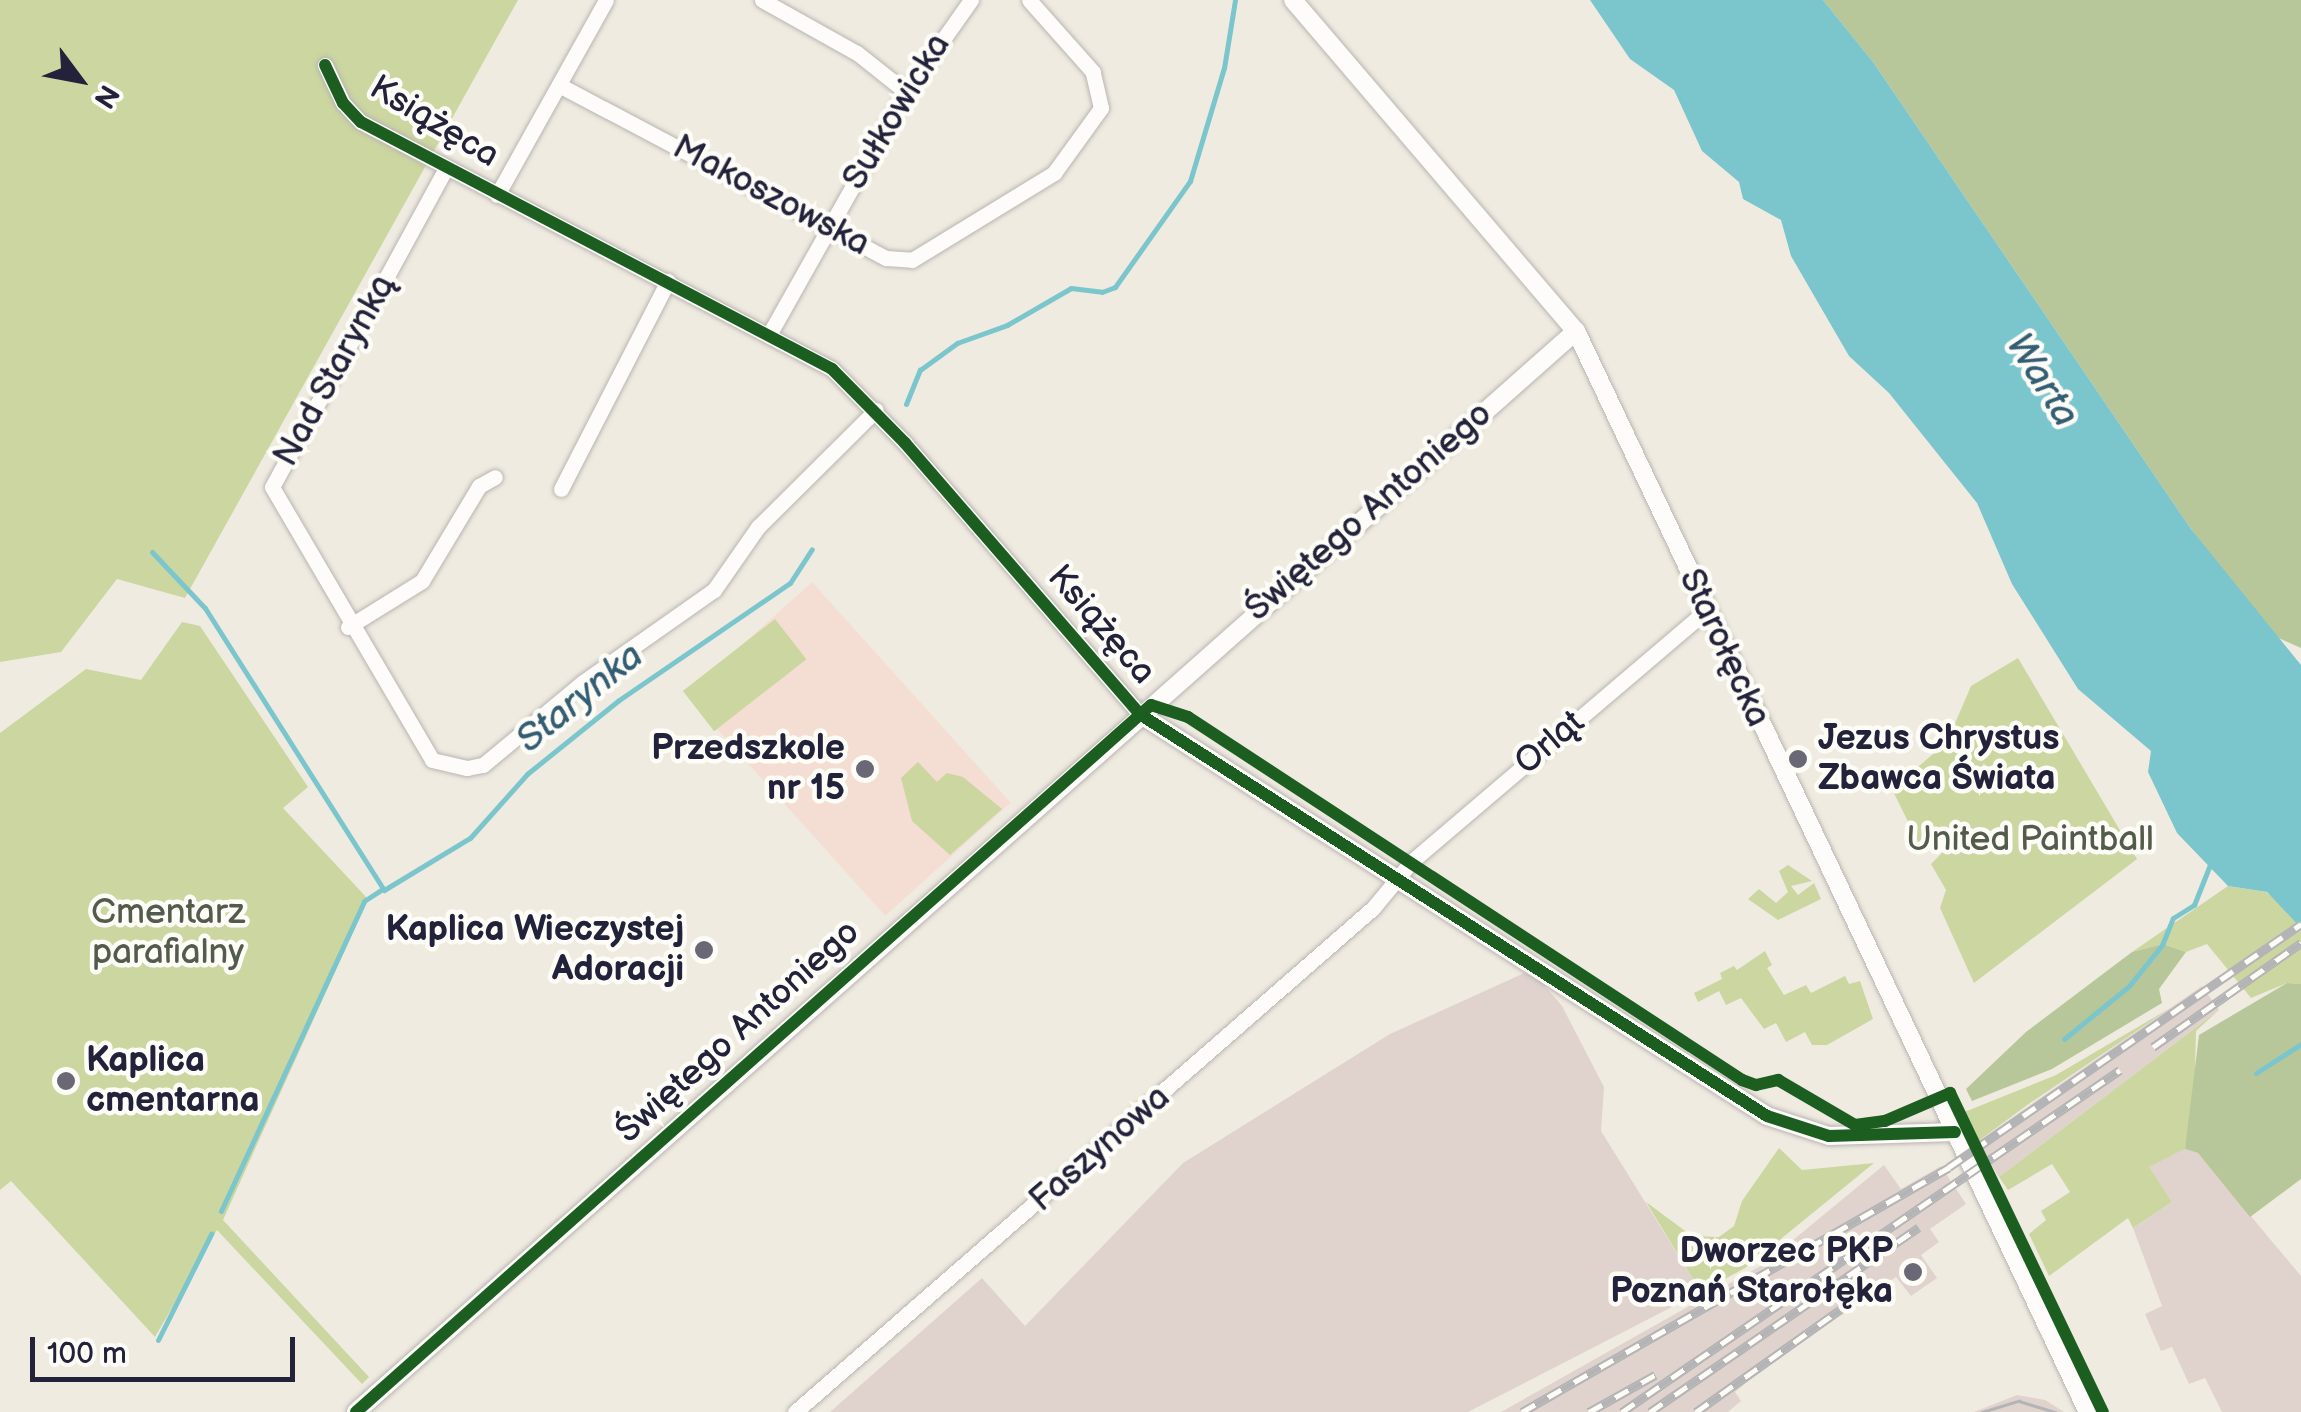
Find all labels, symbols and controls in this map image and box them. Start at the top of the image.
street label: Sułkowicka [834,26,960,198]
north arrow [30,30,130,130]
street label: Książęca [362,67,506,177]
text: N [86,79,125,114]
street label: Makoszowska [665,127,877,265]
street label: Nad Starynką [265,268,405,474]
water label: Warta [1996,325,2088,435]
street label: Świętego Antoniego [1237,393,1501,631]
street label: Książęca [1038,557,1164,693]
street label: Starołęcka [1669,563,1779,733]
water label: Starynka [507,633,653,763]
street label: Orląt [1507,702,1593,784]
place label: Jezus Chrystus Zbawca Świata [1818,718,2059,800]
place label: Przedszkole nr 15 [651,728,845,810]
marker: Jezus Chrystus Zbawca Świata [1787,748,1809,770]
marker: Przedszkole nr 15 [854,758,876,780]
park label: United Paintball [1906,819,2154,861]
park label: Cmentarz parafialny [91,892,245,974]
place label: Kaplica Wieczystej Adoracji [385,909,684,991]
street label: Świętego Antoniego [608,912,868,1152]
marker: Kaplica Wieczystej Adoracji [693,939,715,961]
place label: Kaplica cmentarna [86,1040,259,1122]
marker: Kaplica cmentarna [55,1070,77,1092]
street label: Faszynowa [1021,1077,1179,1221]
place label: Dworzec PKP Poznań Starołęka [1610,1231,1893,1313]
marker: Dworzec PKP Poznań Starołęka [1902,1261,1924,1283]
scale bar [35,1317,300,1379]
text: 100 m [47,1336,127,1372]

